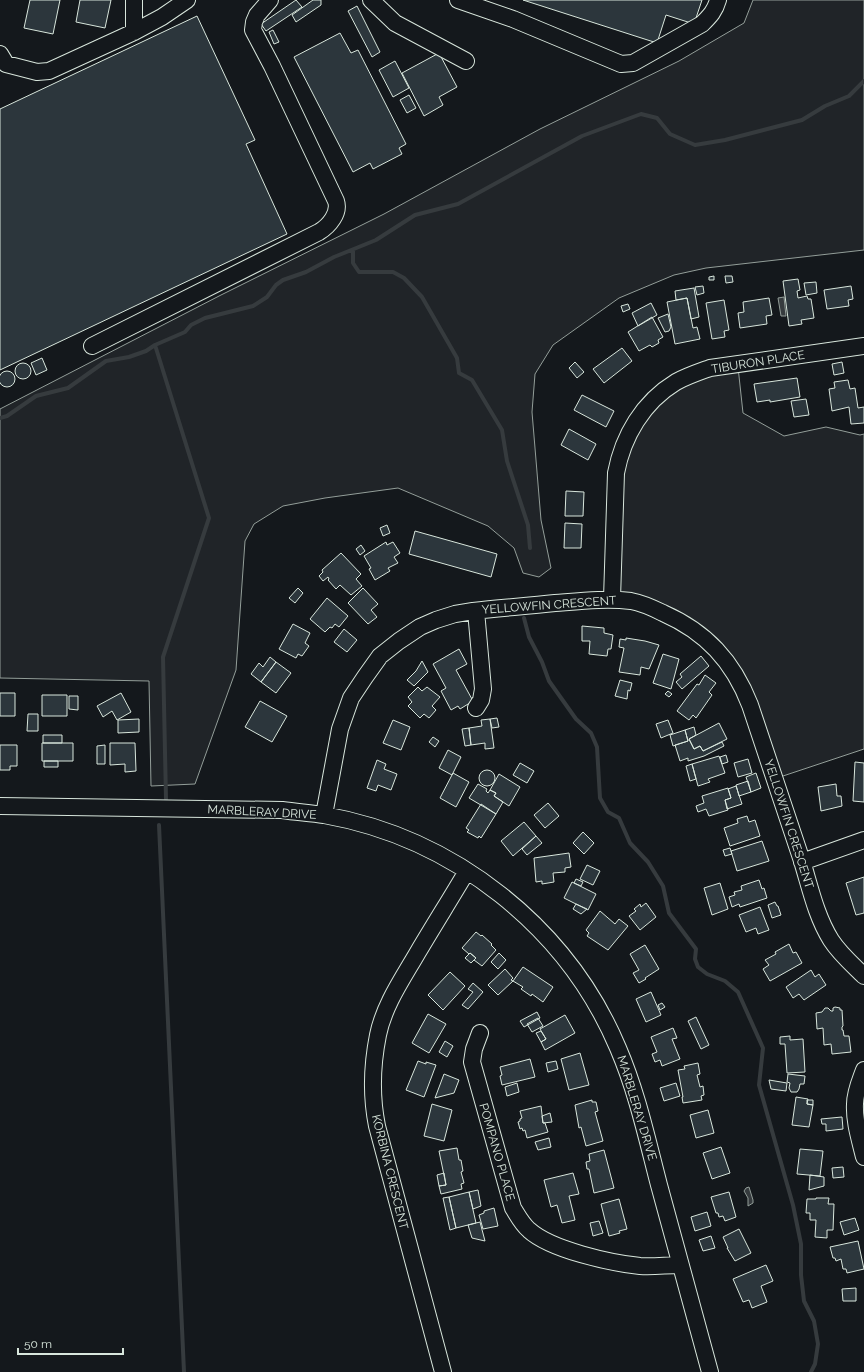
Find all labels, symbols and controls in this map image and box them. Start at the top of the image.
street label: TIBURON PLACE [710,348,806,376]
street label: YELLOWFIN CRESCENT [481,593,618,617]
street label: YELLOWFIN CRESCENT [761,758,817,891]
street label: MARBLERAY DRIVE [207,802,317,822]
street label: MARBLERAY DRIVE [614,1054,660,1162]
street label: POMPANO PLACE [476,1101,518,1203]
street label: KORBINA CRESCENT [369,1113,411,1232]
scale bar [18,1330,123,1356]
text: 50 m [24,1337,52,1351]

